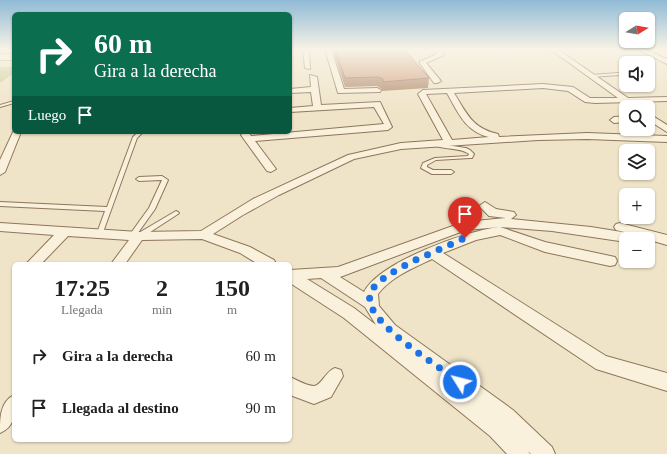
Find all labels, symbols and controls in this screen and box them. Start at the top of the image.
north arrow [619,12,655,48]
map controls [619,12,655,268]
icon: right [28,28,80,80]
text: 60 m [94,28,152,59]
button: sound [619,56,655,92]
text: Gira a la derecha [94,61,216,81]
button: search [619,100,655,136]
icon: arrive [74,104,96,126]
text: Luego [28,107,66,123]
button: layers [619,144,655,180]
button: + [619,188,655,224]
pin [448,197,482,238]
icon: arrive [454,203,476,225]
button: − [619,232,655,268]
text: 17:25 [54,275,110,301]
text: 2 [156,275,168,301]
text: 150 [214,275,250,301]
text: Llegada [61,302,103,317]
text: min [152,302,172,317]
text: m [227,302,237,317]
icon: right [28,345,50,367]
text: Gira a la derecha [62,348,173,364]
text: 60 m [246,348,276,364]
position arrow [439,361,481,403]
icon: arrive [28,397,50,419]
text: Llegada al destino [62,400,179,416]
text: 90 m [246,400,276,416]

